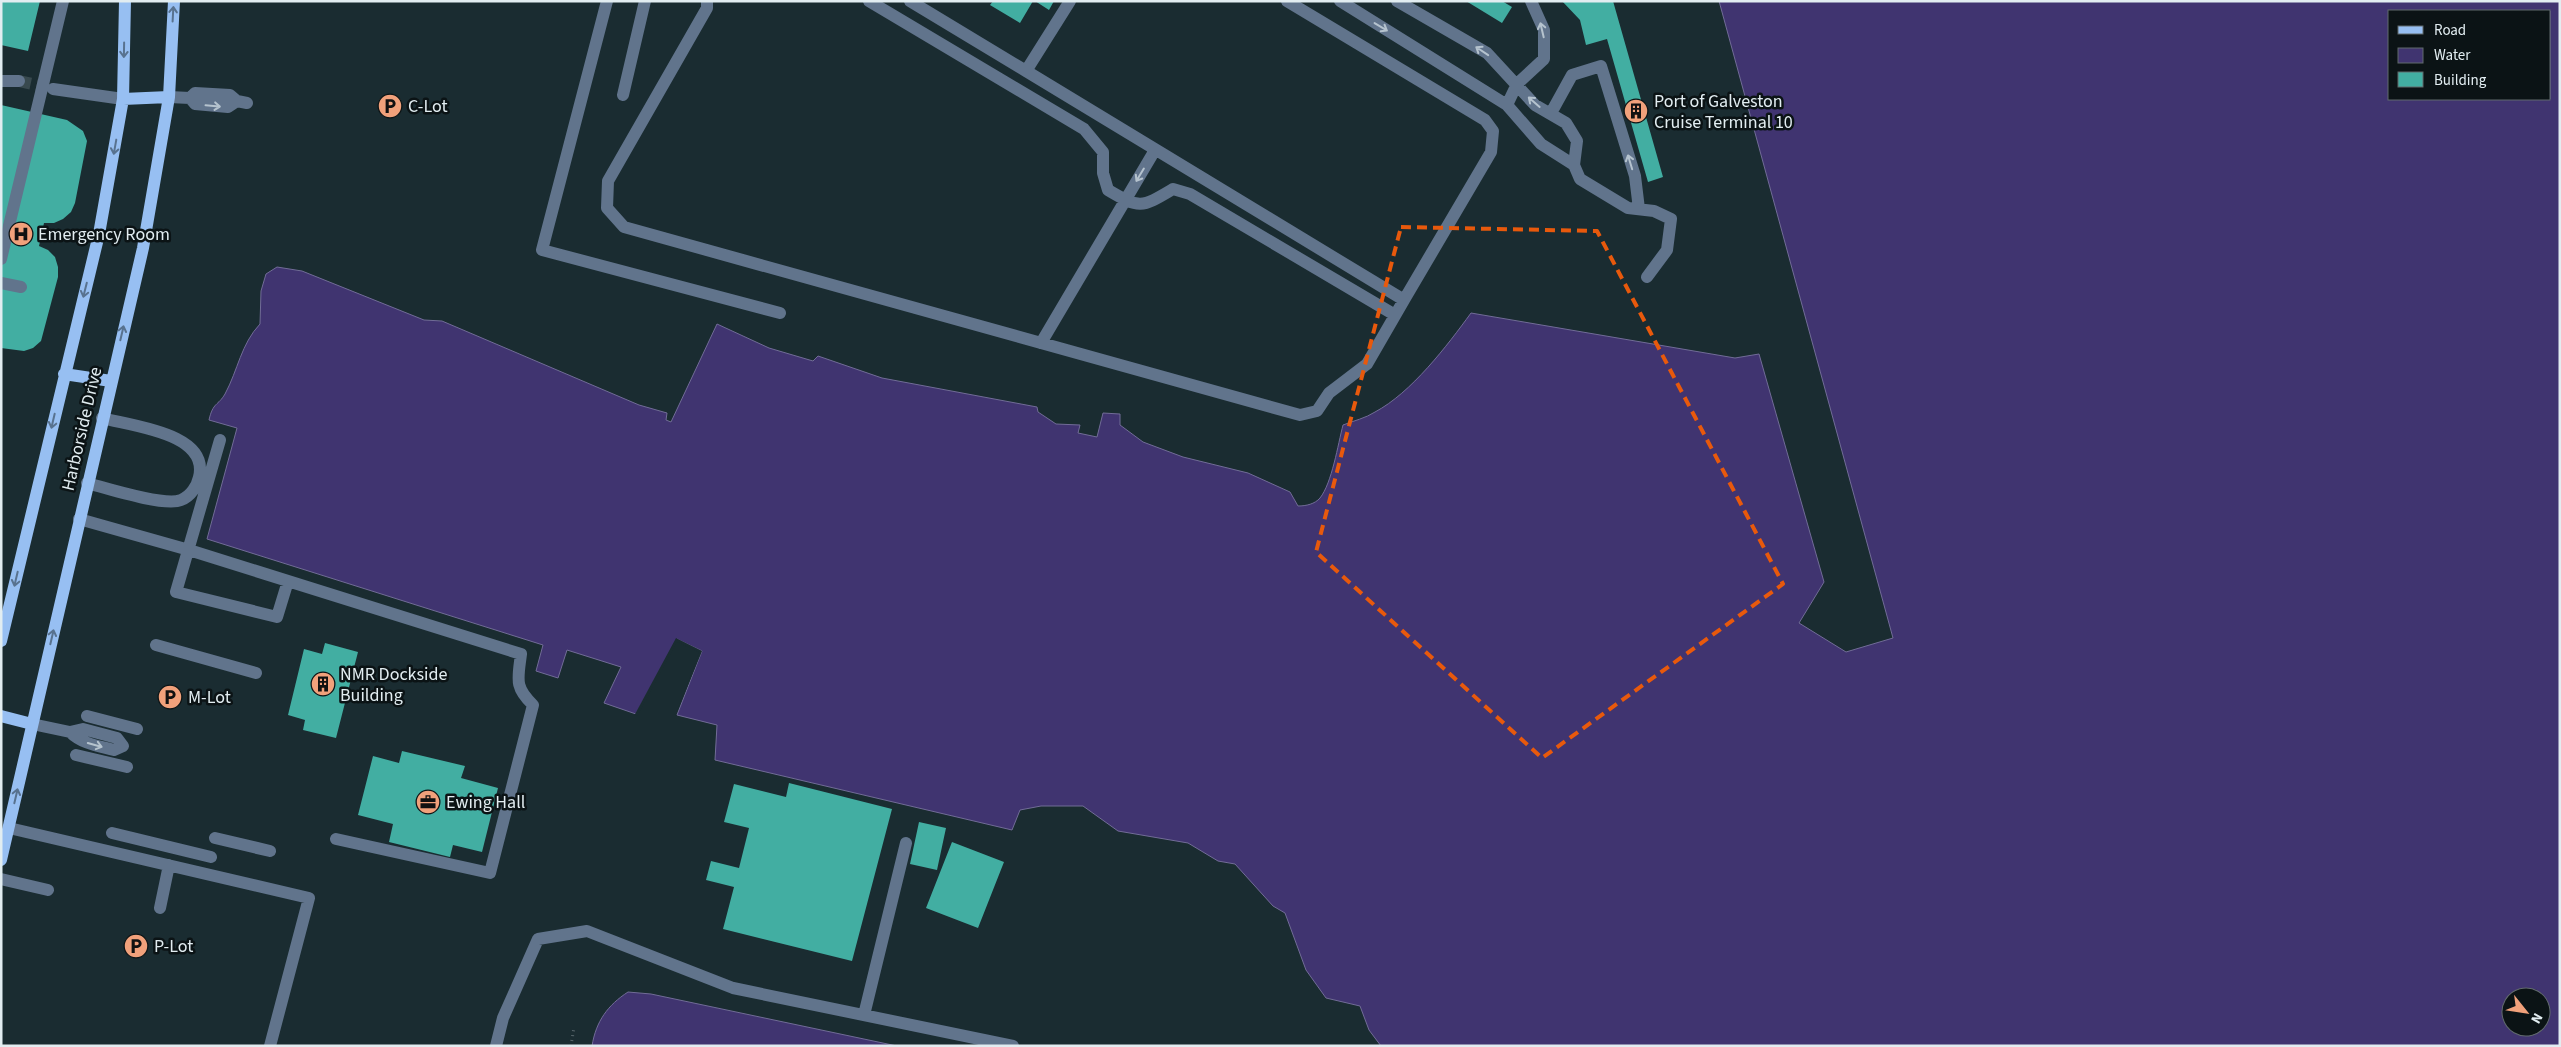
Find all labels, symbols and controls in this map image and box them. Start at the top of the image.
one-way arrow [169,6,178,22]
legend [2388,10,2551,100]
text: Road [2434,20,2466,41]
one-way arrow [1374,22,1388,32]
one-way arrow [1537,22,1546,38]
one-way arrow [119,42,129,58]
text: Water [2434,45,2471,66]
one-way arrow [1475,46,1489,56]
text: Building [2434,70,2487,91]
place label: Port of Galveston Cruise Terminal 10 [1654,89,1793,135]
parking icon: C-Lot [377,93,403,119]
place label: C-Lot [408,94,447,119]
one-way arrow [1528,96,1541,108]
building icon: Port of Galveston Cruise Terminal 10 [1623,98,1649,124]
one-way arrow [204,101,220,110]
one-way arrow [109,139,119,155]
one-way arrow [1625,154,1635,170]
one-way arrow [1135,167,1145,181]
hospital icon: Emergency Room [8,221,34,247]
place label: Emergency Room [38,222,170,247]
one-way arrow [80,282,89,298]
one-way arrow [118,326,127,342]
street label: Harborside Drive [56,365,108,493]
one-way arrow [48,413,57,429]
one-way arrow [11,571,20,587]
one-way arrow [48,630,57,646]
place label: NMR Dockside Building [340,662,447,708]
building icon: NMR Dockside Building [310,671,336,697]
parking icon: M-Lot [157,684,183,710]
place label: M-Lot [188,685,231,710]
one-way arrow [87,741,103,751]
one-way arrow [12,788,21,804]
office icon: Ewing Hall [415,789,441,815]
place label: Ewing Hall [446,790,525,815]
parking icon: P-Lot [123,933,149,959]
place label: P-Lot [154,934,193,959]
north arrow [2501,987,2551,1037]
text: N [2525,1009,2547,1027]

